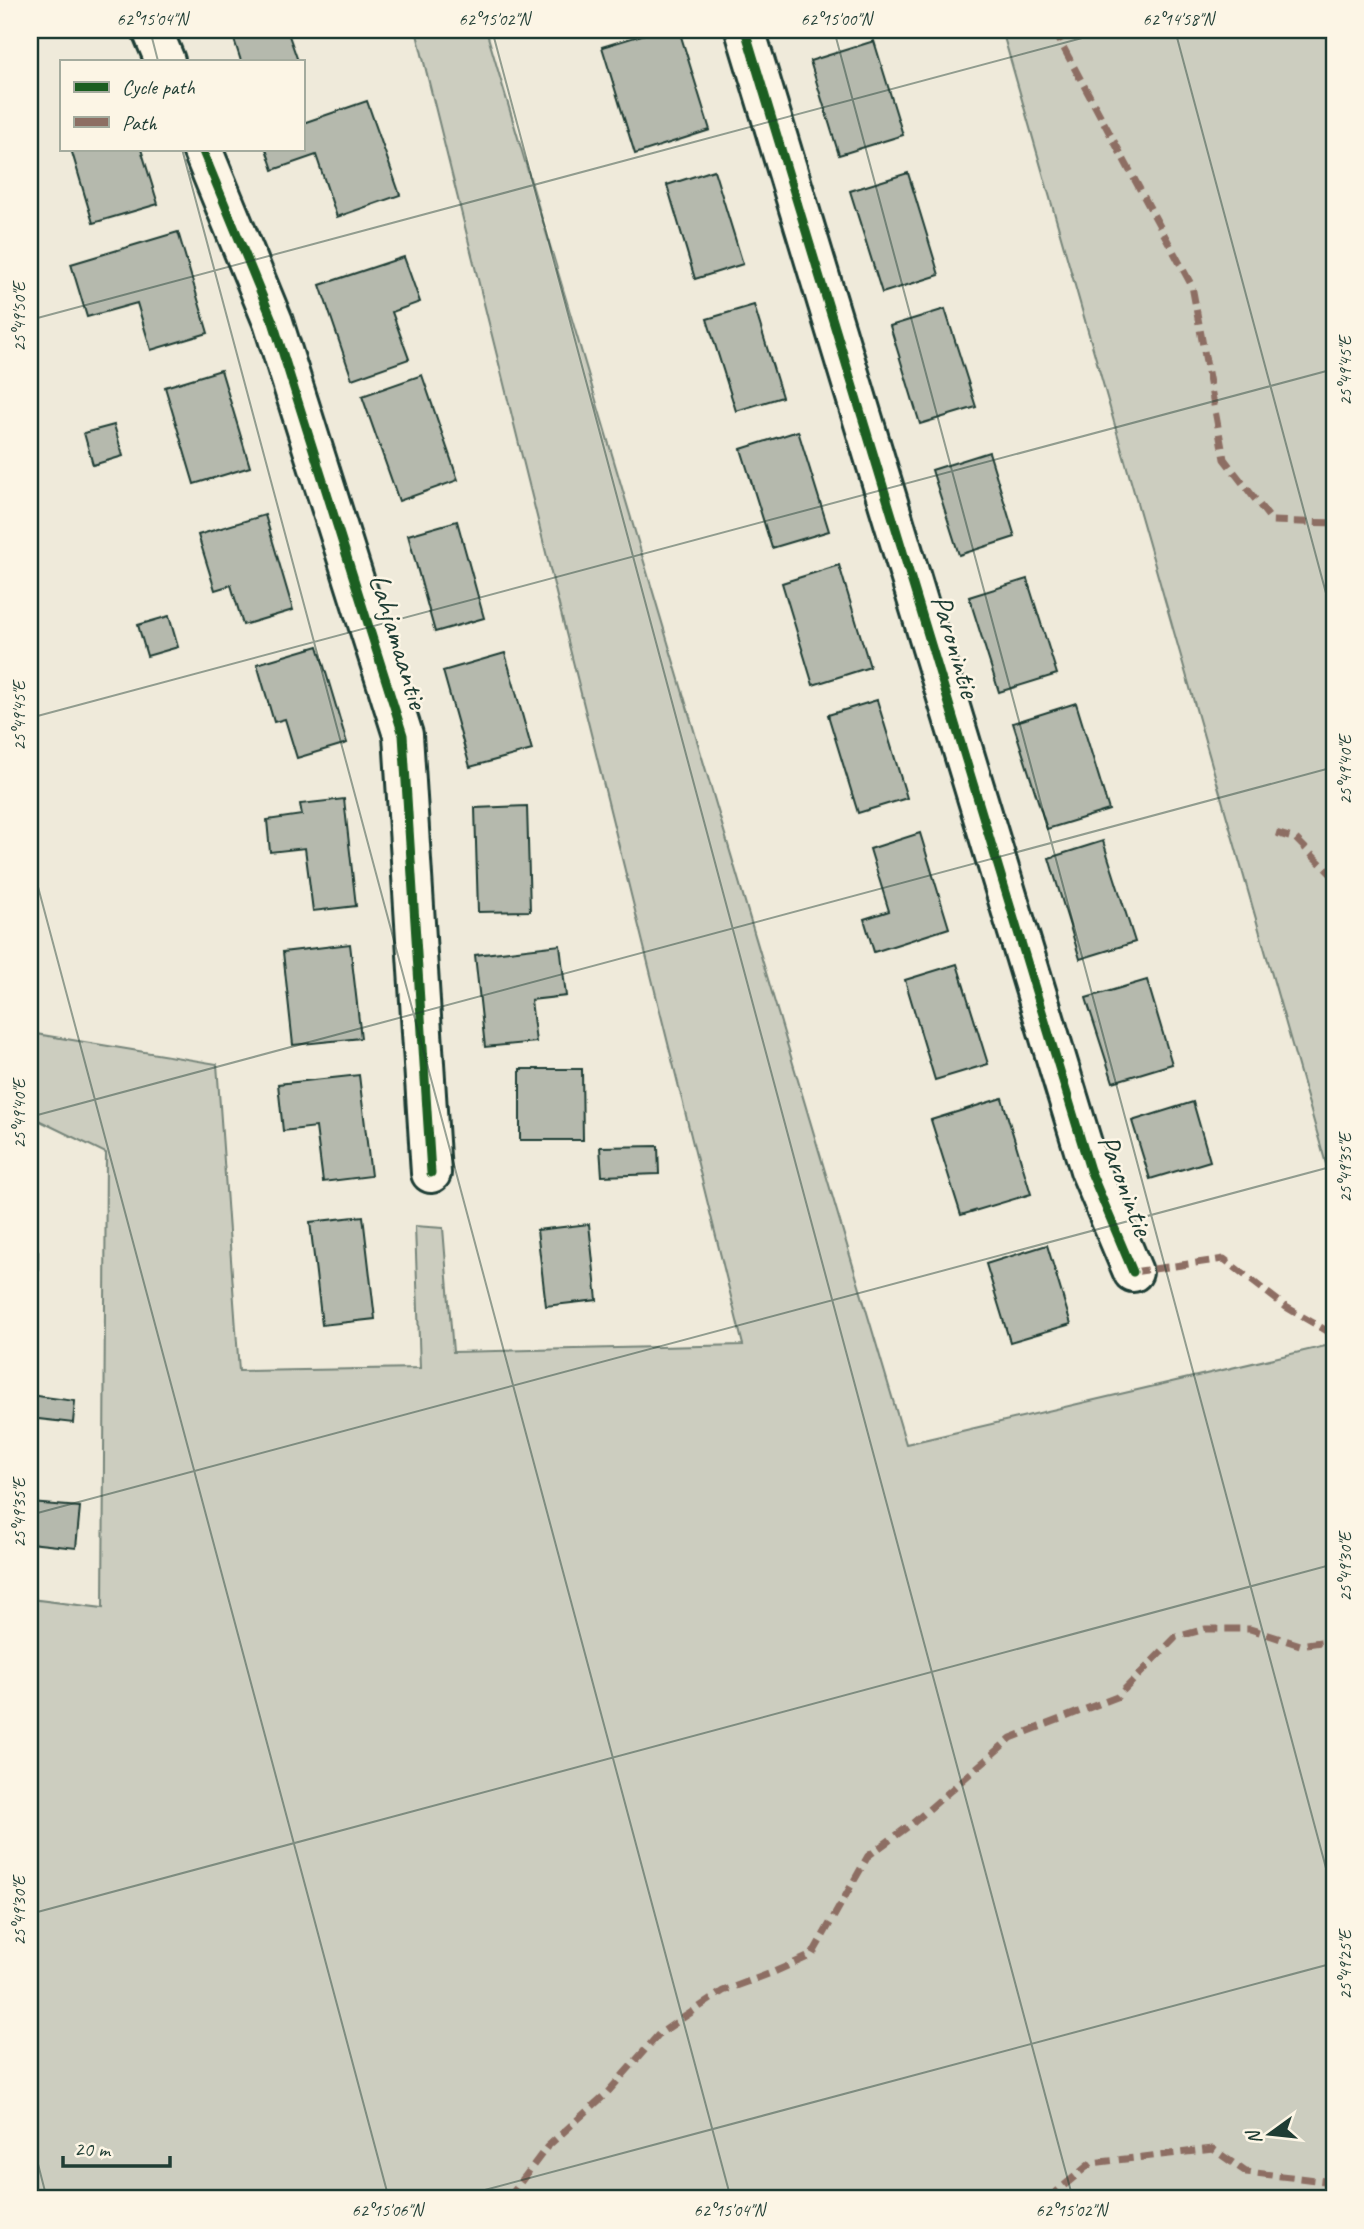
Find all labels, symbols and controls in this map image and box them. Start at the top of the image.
text: 62°15'04"N [117,8,191,30]
text: 62°15'02"N [459,8,533,30]
text: 62°15'00"N [801,8,875,30]
text: 62°14'58"N [1143,8,1217,30]
legend [60,60,304,150]
text: Cycle path [122,74,195,100]
text: Path [122,110,158,136]
text: 25°49'50"E [8,280,30,352]
text: 25°49'45"E [1334,334,1356,406]
street label: Lahjamaantie [361,569,438,715]
street label: Paronintie [922,590,990,704]
text: 25°49'45"E [8,679,30,751]
text: 25°49'40"E [1334,733,1356,805]
text: 25°49'40"E [8,1077,30,1149]
street label: Paronintie [1089,1129,1163,1243]
text: 25°49'35"E [1334,1131,1356,1203]
text: 25°49'35"E [8,1476,30,1548]
text: 25°49'30"E [1334,1530,1356,1602]
text: 25°49'30"E [8,1874,30,1946]
text: 25°49'25"E [1334,1928,1356,2000]
north arrow [1234,2100,1304,2170]
scale bar [63,2124,170,2168]
text: N [1241,2126,1268,2147]
text: 20 m [74,2136,112,2162]
text: 62°15'06"N [352,2199,426,2221]
text: 62°15'04"N [694,2199,768,2221]
text: 62°15'02"N [1036,2199,1110,2221]

